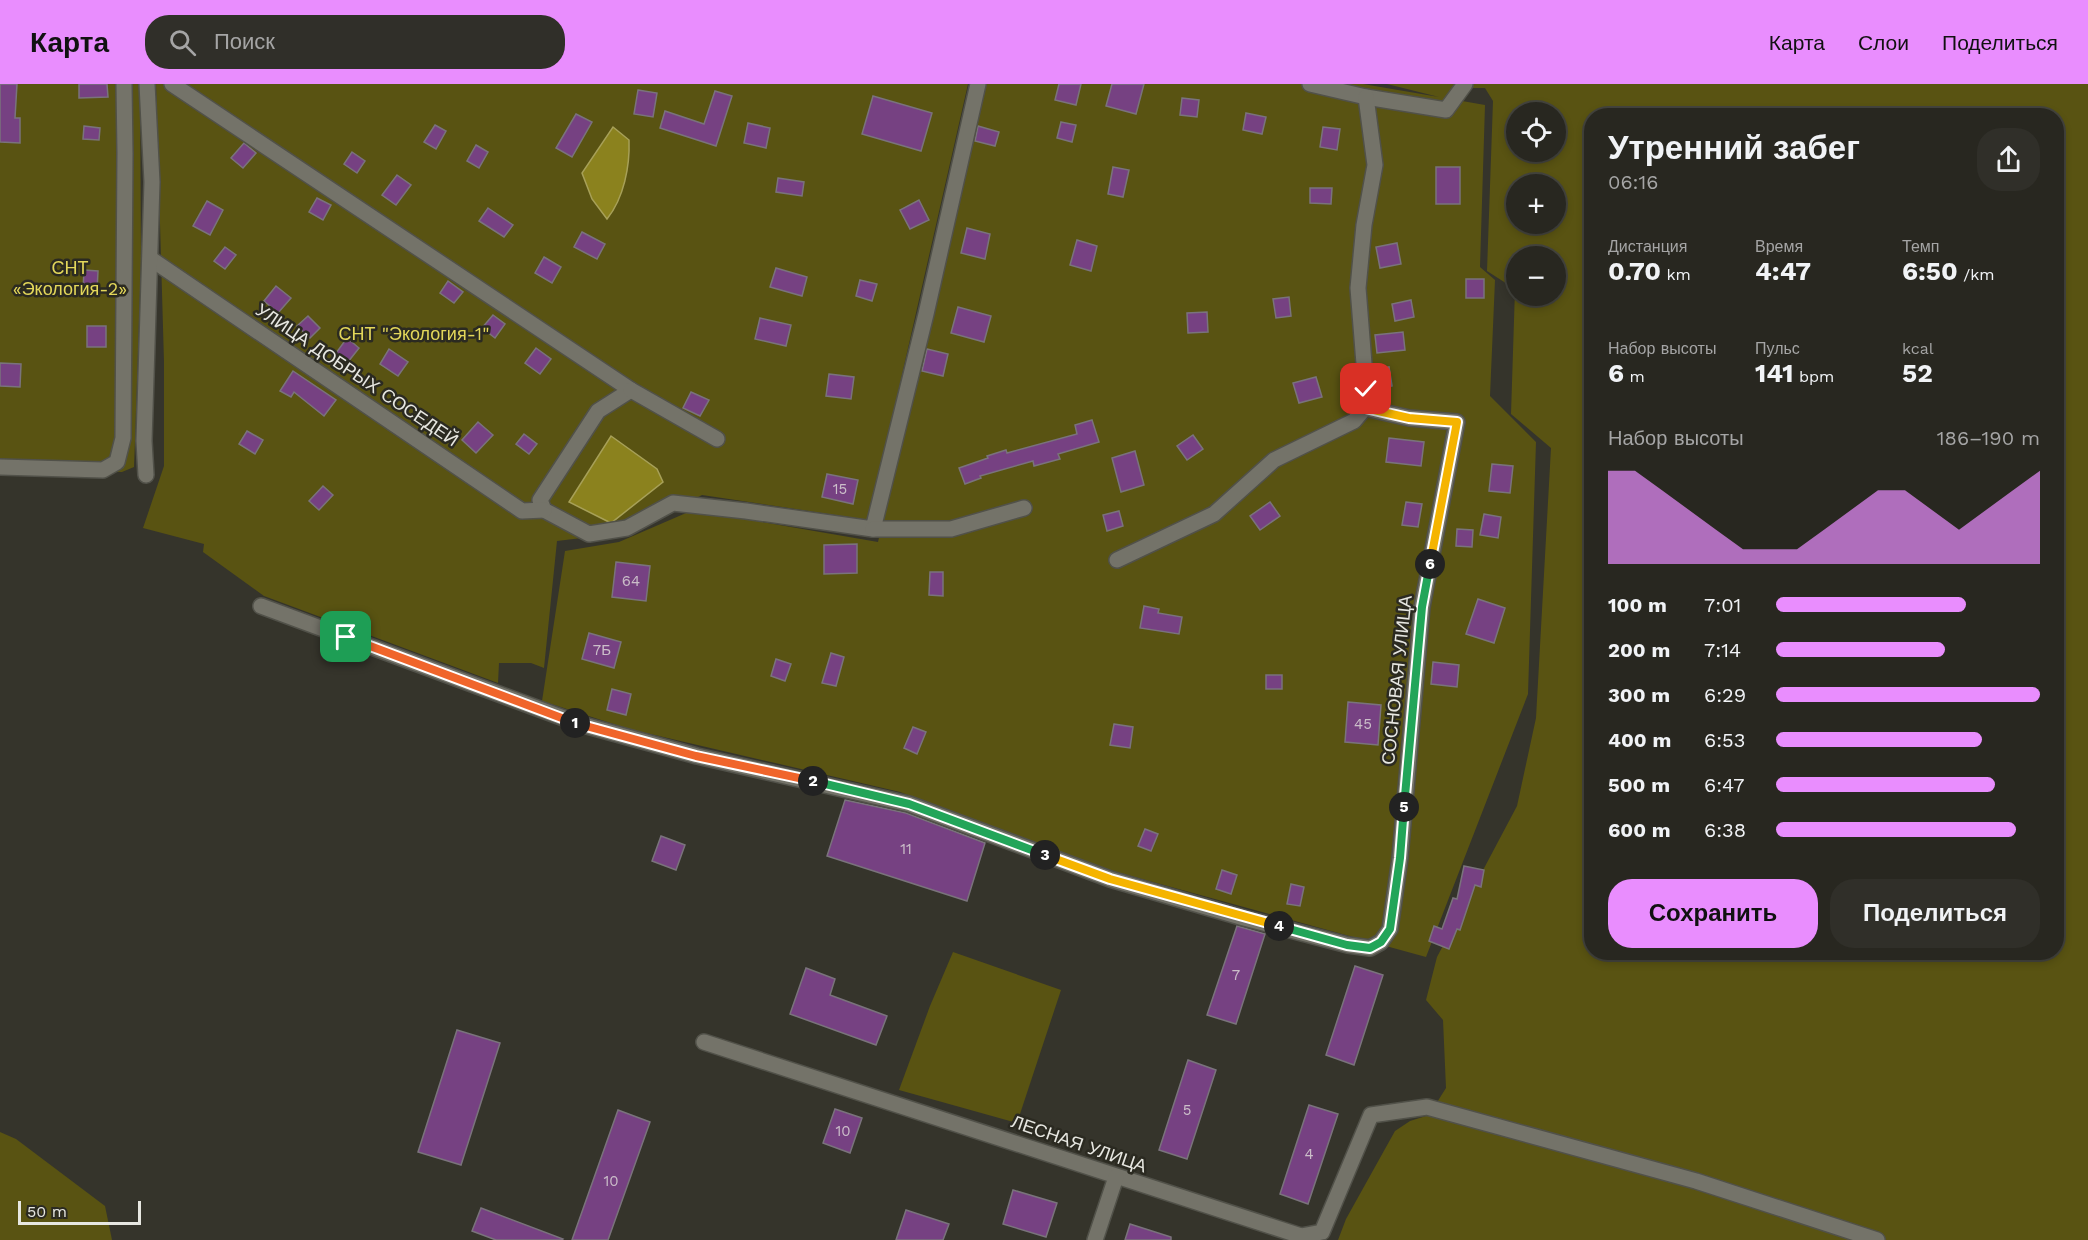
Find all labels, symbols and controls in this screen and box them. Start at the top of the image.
search box [145,15,565,69]
text: Карта [30,26,109,59]
icon: search [166,26,199,59]
text: Поиск [214,29,275,54]
text: Карта [1769,30,1825,55]
text: Слои [1858,30,1909,55]
text: Поделиться [1942,30,2058,55]
map controls [1506,102,1566,306]
button: locate [1506,102,1566,162]
text: Утренний забег [1608,128,1860,167]
button: share [1977,128,2040,191]
text: 06:16 [1608,170,1658,194]
button: + [1506,174,1566,234]
text: Дистанция [1608,237,1687,256]
text: Время [1755,237,1803,256]
text: Темп [1902,237,1939,256]
button: − [1506,246,1566,306]
text: 0.70 [1608,256,1661,286]
text: 4:47 [1755,256,1811,286]
text: 6:50 [1902,256,1958,286]
park label: СНТ «Экология-2» [13,257,127,299]
text: km [1661,265,1691,284]
text: /km [1958,265,1995,284]
street label: УЛИЦА ДОБРЫХ СОСЕДЕЙ [252,299,463,450]
park label: СНТ "Экология-1" [339,323,489,344]
text: Набор высоты [1608,339,1716,358]
text: Пульс [1755,339,1800,358]
text: kcal [1902,339,1934,358]
text: 6 [1608,358,1624,388]
text: 141 [1755,358,1794,388]
text: 52 [1902,358,1933,388]
pin [1340,363,1391,414]
text: m [1624,367,1645,386]
text: bpm [1794,367,1834,386]
icon: check [1349,372,1382,405]
text: Набор высоты [1608,426,1744,450]
text: 186–190 m [1937,426,2040,450]
house number: 15 [833,480,847,498]
pin: 6 [1415,549,1445,579]
text: 6 [1425,554,1435,573]
house number: 64 [622,572,640,590]
text: 100 m [1608,593,1667,617]
text: 7:01 [1704,593,1741,617]
street label: СОСНОВАЯ УЛИЦА [1377,594,1416,766]
pin [320,611,371,662]
icon: arrive [329,620,362,653]
text: 200 m [1608,638,1670,662]
text: 7:14 [1704,638,1741,662]
house number: 7Б [593,641,611,659]
text: 300 m [1608,683,1670,707]
text: 6:29 [1704,683,1746,707]
pin: 1 [560,708,590,738]
text: 1 [572,713,578,732]
house number: 45 [1354,715,1372,733]
text: 400 m [1608,728,1671,752]
text: 6:53 [1704,728,1745,752]
pin: 2 [798,766,828,796]
text: 2 [808,771,818,790]
text: 500 m [1608,773,1670,797]
text: 6:47 [1704,773,1745,797]
pin: 5 [1389,792,1419,822]
text: 5 [1399,797,1409,816]
text: 600 m [1608,818,1671,842]
text: 6:38 [1704,818,1746,842]
house number: 11 [900,840,912,858]
pin: 3 [1030,840,1060,870]
text: 3 [1040,845,1050,864]
button: Сохранить [1608,879,1818,948]
button: Поделиться [1830,879,2040,948]
pin: 4 [1264,911,1294,941]
text: 4 [1274,916,1284,935]
house number: 7 [1232,966,1240,984]
house number: 5 [1183,1101,1191,1119]
street label: ЛЕСНАЯ УЛИЦА [1009,1111,1150,1177]
house number: 10 [835,1122,851,1140]
house number: 4 [1304,1145,1314,1163]
house number: 10 [603,1172,619,1190]
scale bar [18,1198,141,1226]
text: 50 m [27,1202,67,1221]

